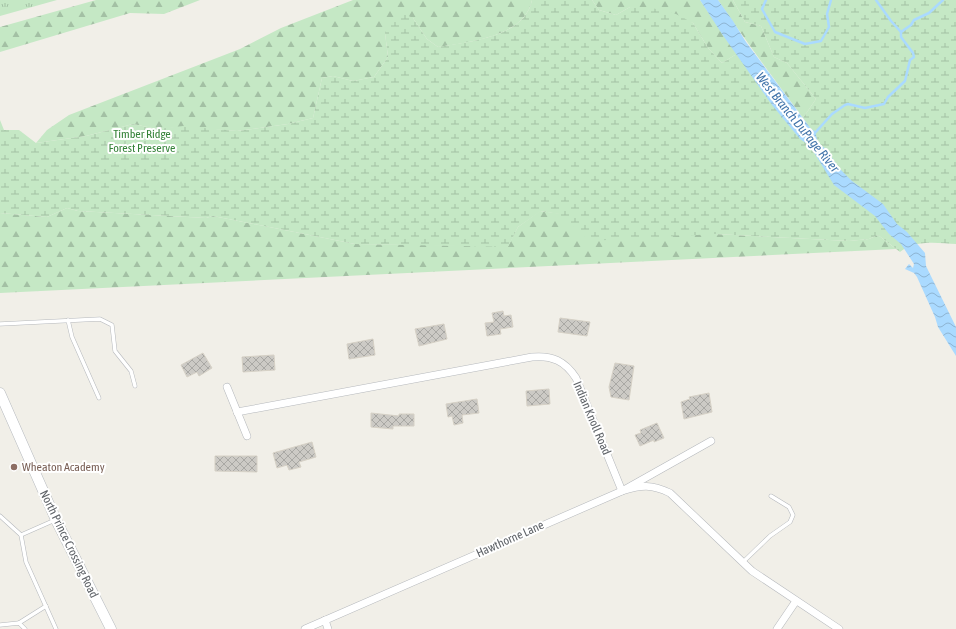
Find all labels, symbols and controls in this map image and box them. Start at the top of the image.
water label: West Branch DuPage River [753,70,843,176]
park label: Timber Ridge Forest Preserve [109,127,175,155]
street label: Indian Knoll Road [570,379,614,457]
place label: Wheaton Academy [22,460,105,474]
marker: Wheaton Academy [9,462,19,472]
street label: North Prince Crossing Road [37,488,101,600]
street label: Hawthorne Lane [474,518,546,560]

